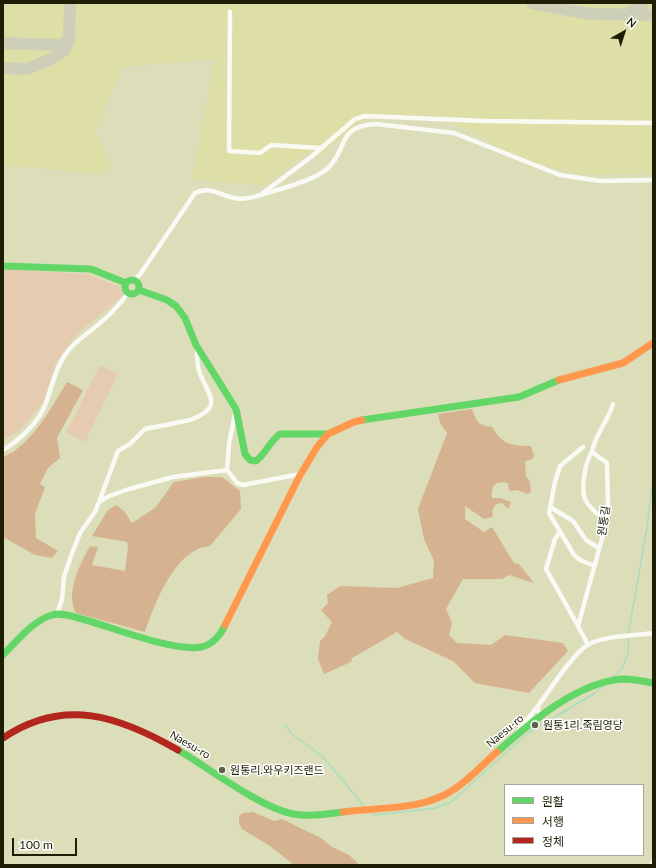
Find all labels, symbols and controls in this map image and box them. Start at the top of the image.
north arrow [604,12,644,52]
text: N [624,15,639,30]
street label: 원통길 [595,505,613,537]
street label: Naesu-ro [484,712,526,750]
place label: 원통1리.죽림영당 [543,718,623,732]
marker: 원통1리.죽림영당 [530,720,540,730]
street label: Naesu-ro [167,728,213,762]
place label: 원통리.와우키즈랜드 [230,763,324,777]
marker: 원통리.와우키즈랜드 [217,765,227,775]
legend [504,784,644,856]
text: 원활 [542,794,564,809]
text: 서행 [542,814,564,829]
scale bar [14,830,79,856]
text: 정체 [542,834,564,849]
text: 100 m [19,837,53,852]

